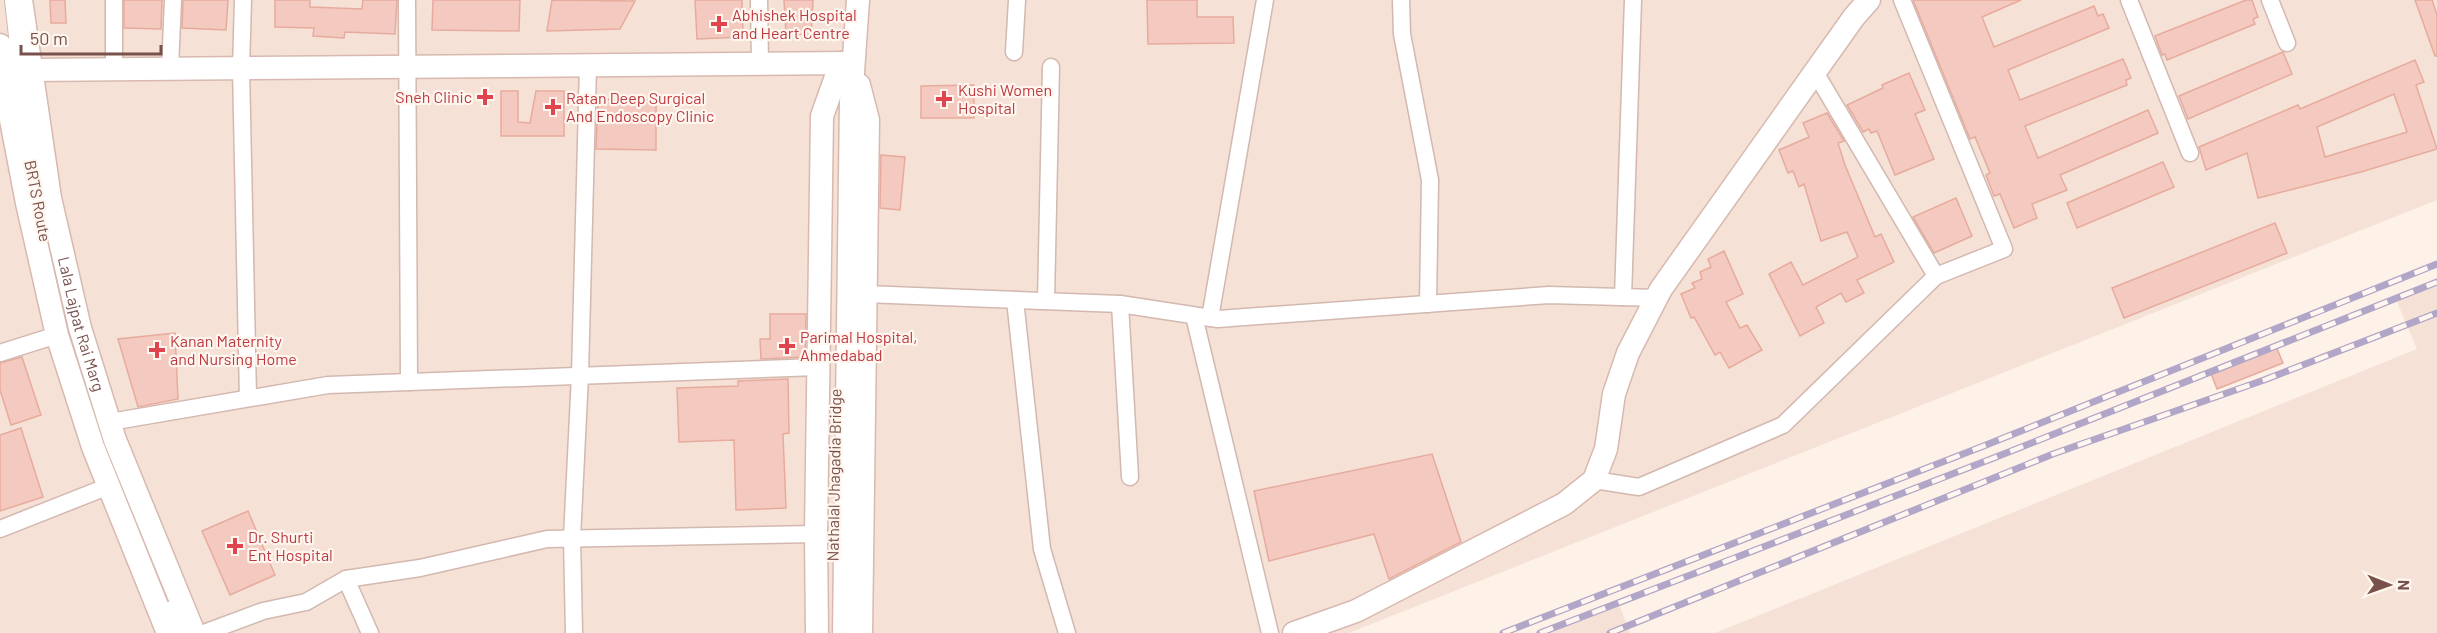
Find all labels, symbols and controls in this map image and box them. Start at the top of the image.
place label: Abhishek Hospital and Heart Centre [732,5,857,42]
marker: Abhishek Hospital and Heart Centre [710,15,728,33]
scale bar [21,18,160,56]
text: 50 m [30,27,68,49]
place label: Kushi Women Hospital [958,80,1052,117]
place label: Sneh Clinic [395,87,472,106]
marker: Sneh Clinic [476,88,494,106]
place label: Ratan Deep Surgical And Endoscopy Clinic [566,88,714,125]
marker: Kushi Women Hospital [935,90,953,108]
marker: Ratan Deep Surgical And Endoscopy Clinic [544,98,562,116]
street label: BRTS Route [21,159,56,243]
street label: Lala Lajpat Rai Marg [55,255,109,394]
place label: Parimal Hospital, Ahmedabad [800,327,918,364]
place label: Kanan Maternity and Nursing Home [170,331,297,368]
marker: Parimal Hospital, Ahmedabad [778,337,796,355]
marker: Kanan Maternity and Nursing Home [148,341,166,359]
street label: Nathalal Jhagadia Bridge [822,388,845,562]
place label: Dr. Shurti Ent Hospital [248,527,333,564]
marker: Dr. Shurti Ent Hospital [226,537,244,555]
north arrow [2359,555,2419,615]
text: N [2395,580,2414,591]

